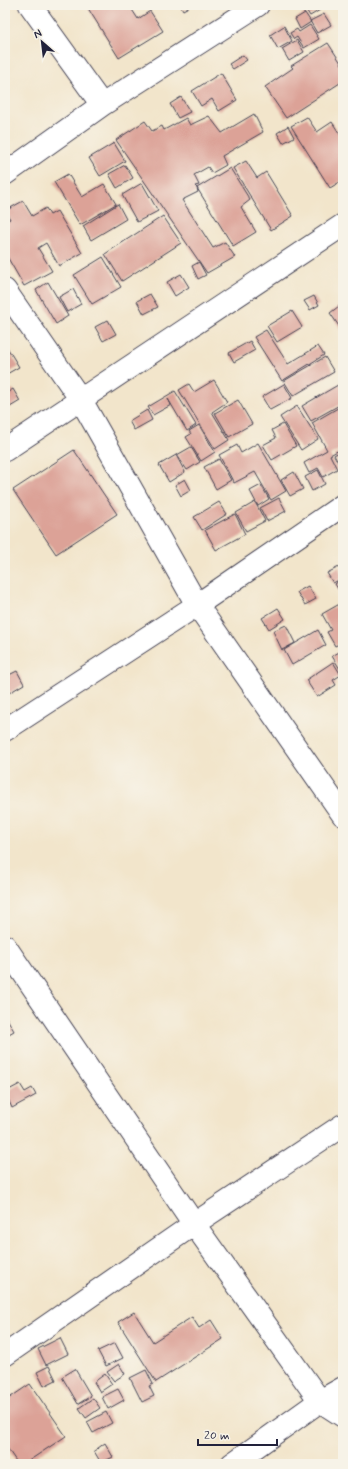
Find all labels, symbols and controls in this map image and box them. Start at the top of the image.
north arrow [22,22,62,62]
text: N [31,26,44,42]
scale bar [198,1421,277,1447]
text: 20 m [204,1428,230,1444]

